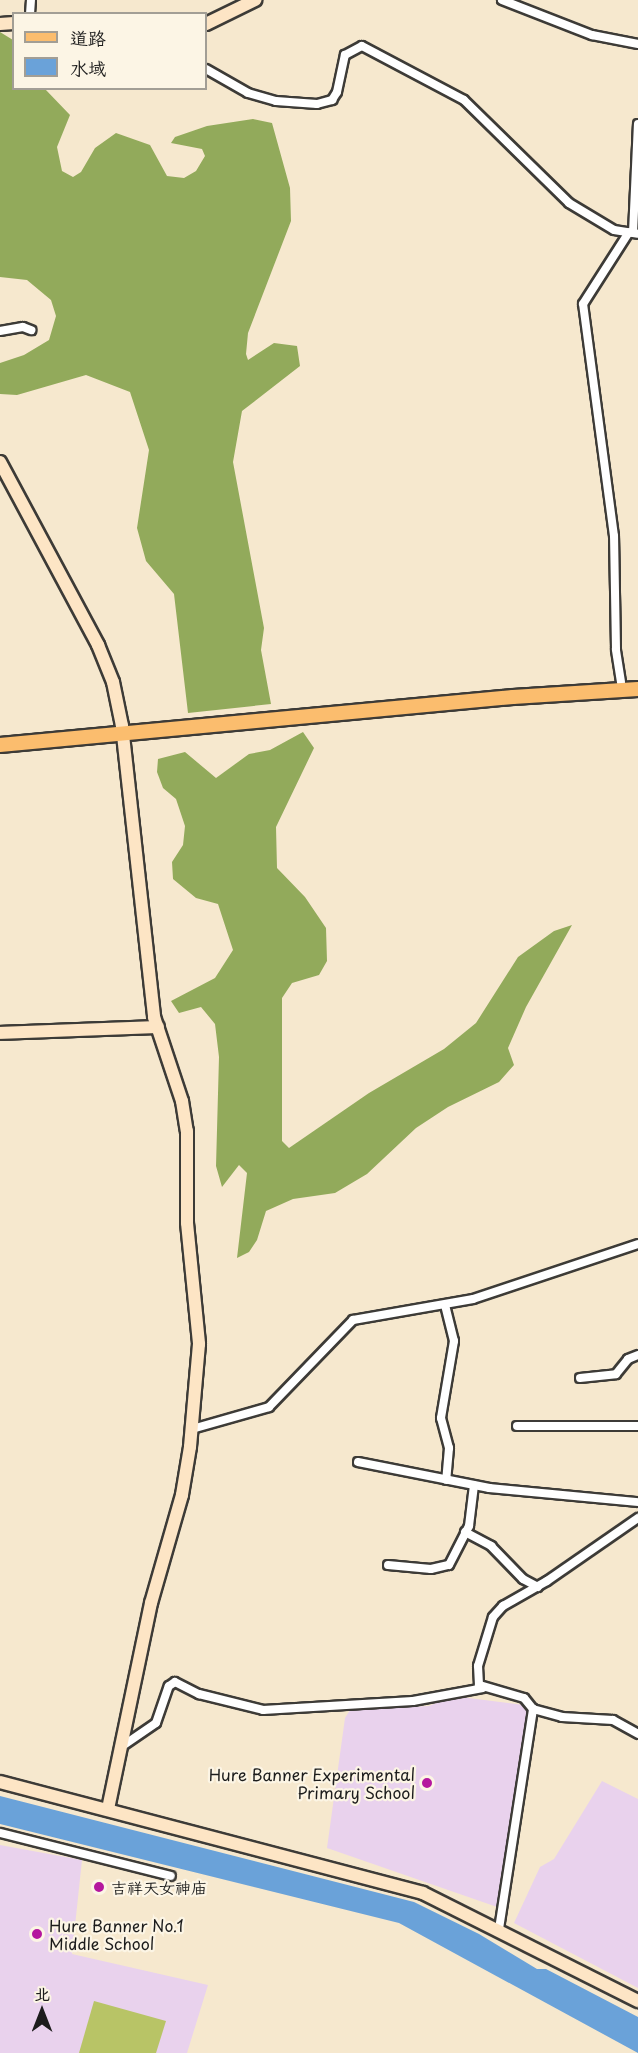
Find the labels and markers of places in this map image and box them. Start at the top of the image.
place label: Hure Banner Experimental Primary School [208,1764,415,1802]
marker: Hure Banner Experimental Primary School [420,1776,434,1790]
place label: 吉祥天女神庙 [111,1877,207,1897]
marker: 吉祥天女神庙 [92,1880,106,1894]
place label: Hure Banner No.1 Middle School [49,1915,185,1953]
marker: Hure Banner No.1 Middle School [30,1927,44,1941]

